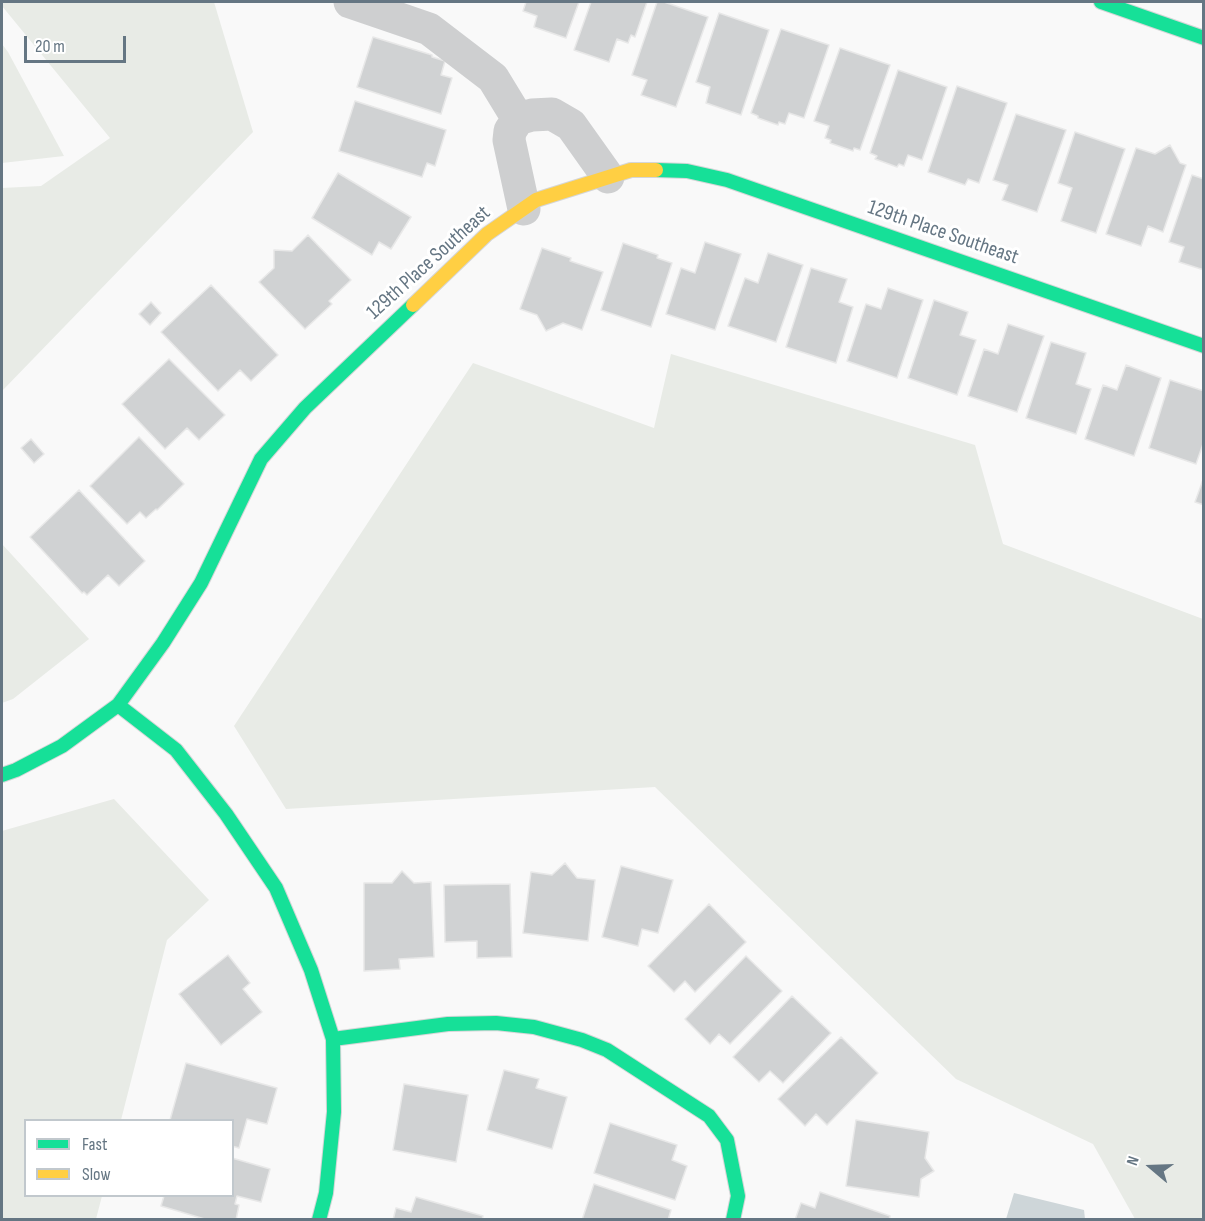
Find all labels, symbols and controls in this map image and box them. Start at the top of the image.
scale bar [27,24,129,62]
text: 20 m [35,36,65,57]
street label: 129th Place Southeast [864,195,1022,271]
street label: 129th Place Southeast [362,201,496,325]
legend [24,1119,234,1197]
text: Fast [82,1134,107,1155]
north arrow [1121,1137,1181,1197]
text: N [1123,1154,1144,1168]
text: Slow [82,1164,111,1185]

